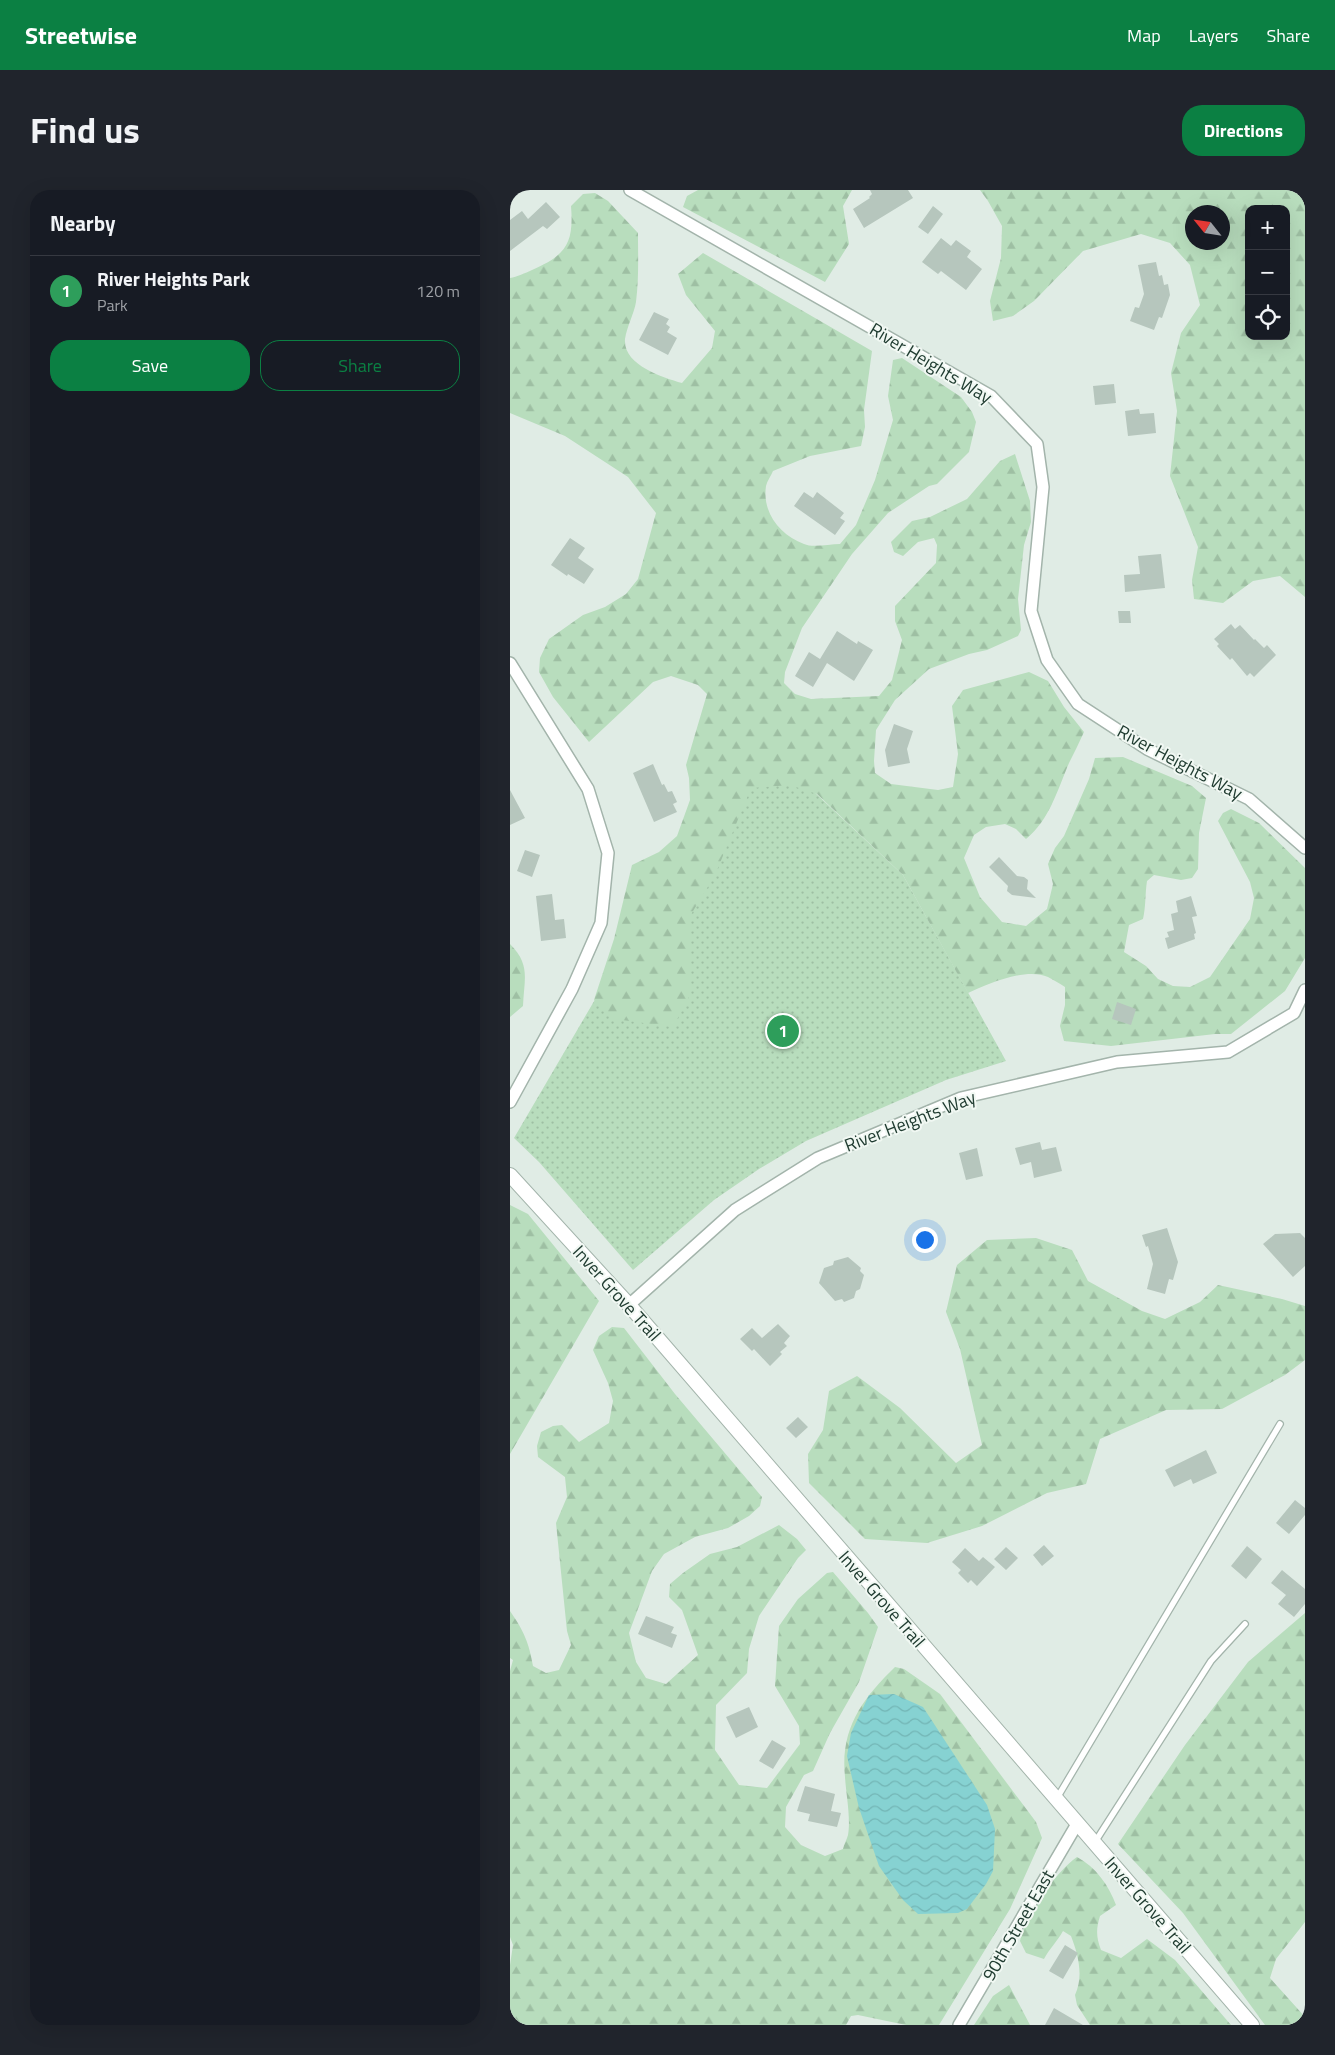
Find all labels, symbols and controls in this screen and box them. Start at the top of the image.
text: Streetwise [25,17,137,53]
text: Map [1127,22,1161,49]
text: Layers [1189,22,1238,49]
text: Share [1266,22,1310,49]
text: Find us [30,103,140,157]
button: Directions [1182,105,1305,156]
north arrow [1185,205,1230,250]
map controls [1245,205,1290,340]
button: + [1245,205,1290,250]
text: Nearby [50,207,115,239]
button: − [1245,250,1290,295]
text: River Heights Park [97,264,250,293]
text: 1 [62,279,70,303]
text: 120 m [416,279,460,303]
text: Park [97,293,128,317]
button: locate [1245,295,1290,340]
street label: River Heights Way [865,316,998,410]
button: Save [50,340,250,391]
button: Share [260,340,460,391]
street label: River Heights Way [1112,718,1248,807]
pin: 1 [767,1012,799,1050]
street label: River Heights Way [840,1083,980,1158]
your location [912,1227,938,1253]
street label: Inver Grove Trail [566,1239,668,1347]
street label: Inver Grove Trail [832,1544,932,1654]
street label: Inver Grove Trail [1098,1850,1198,1960]
street label: 90th Street East [975,1864,1061,1986]

